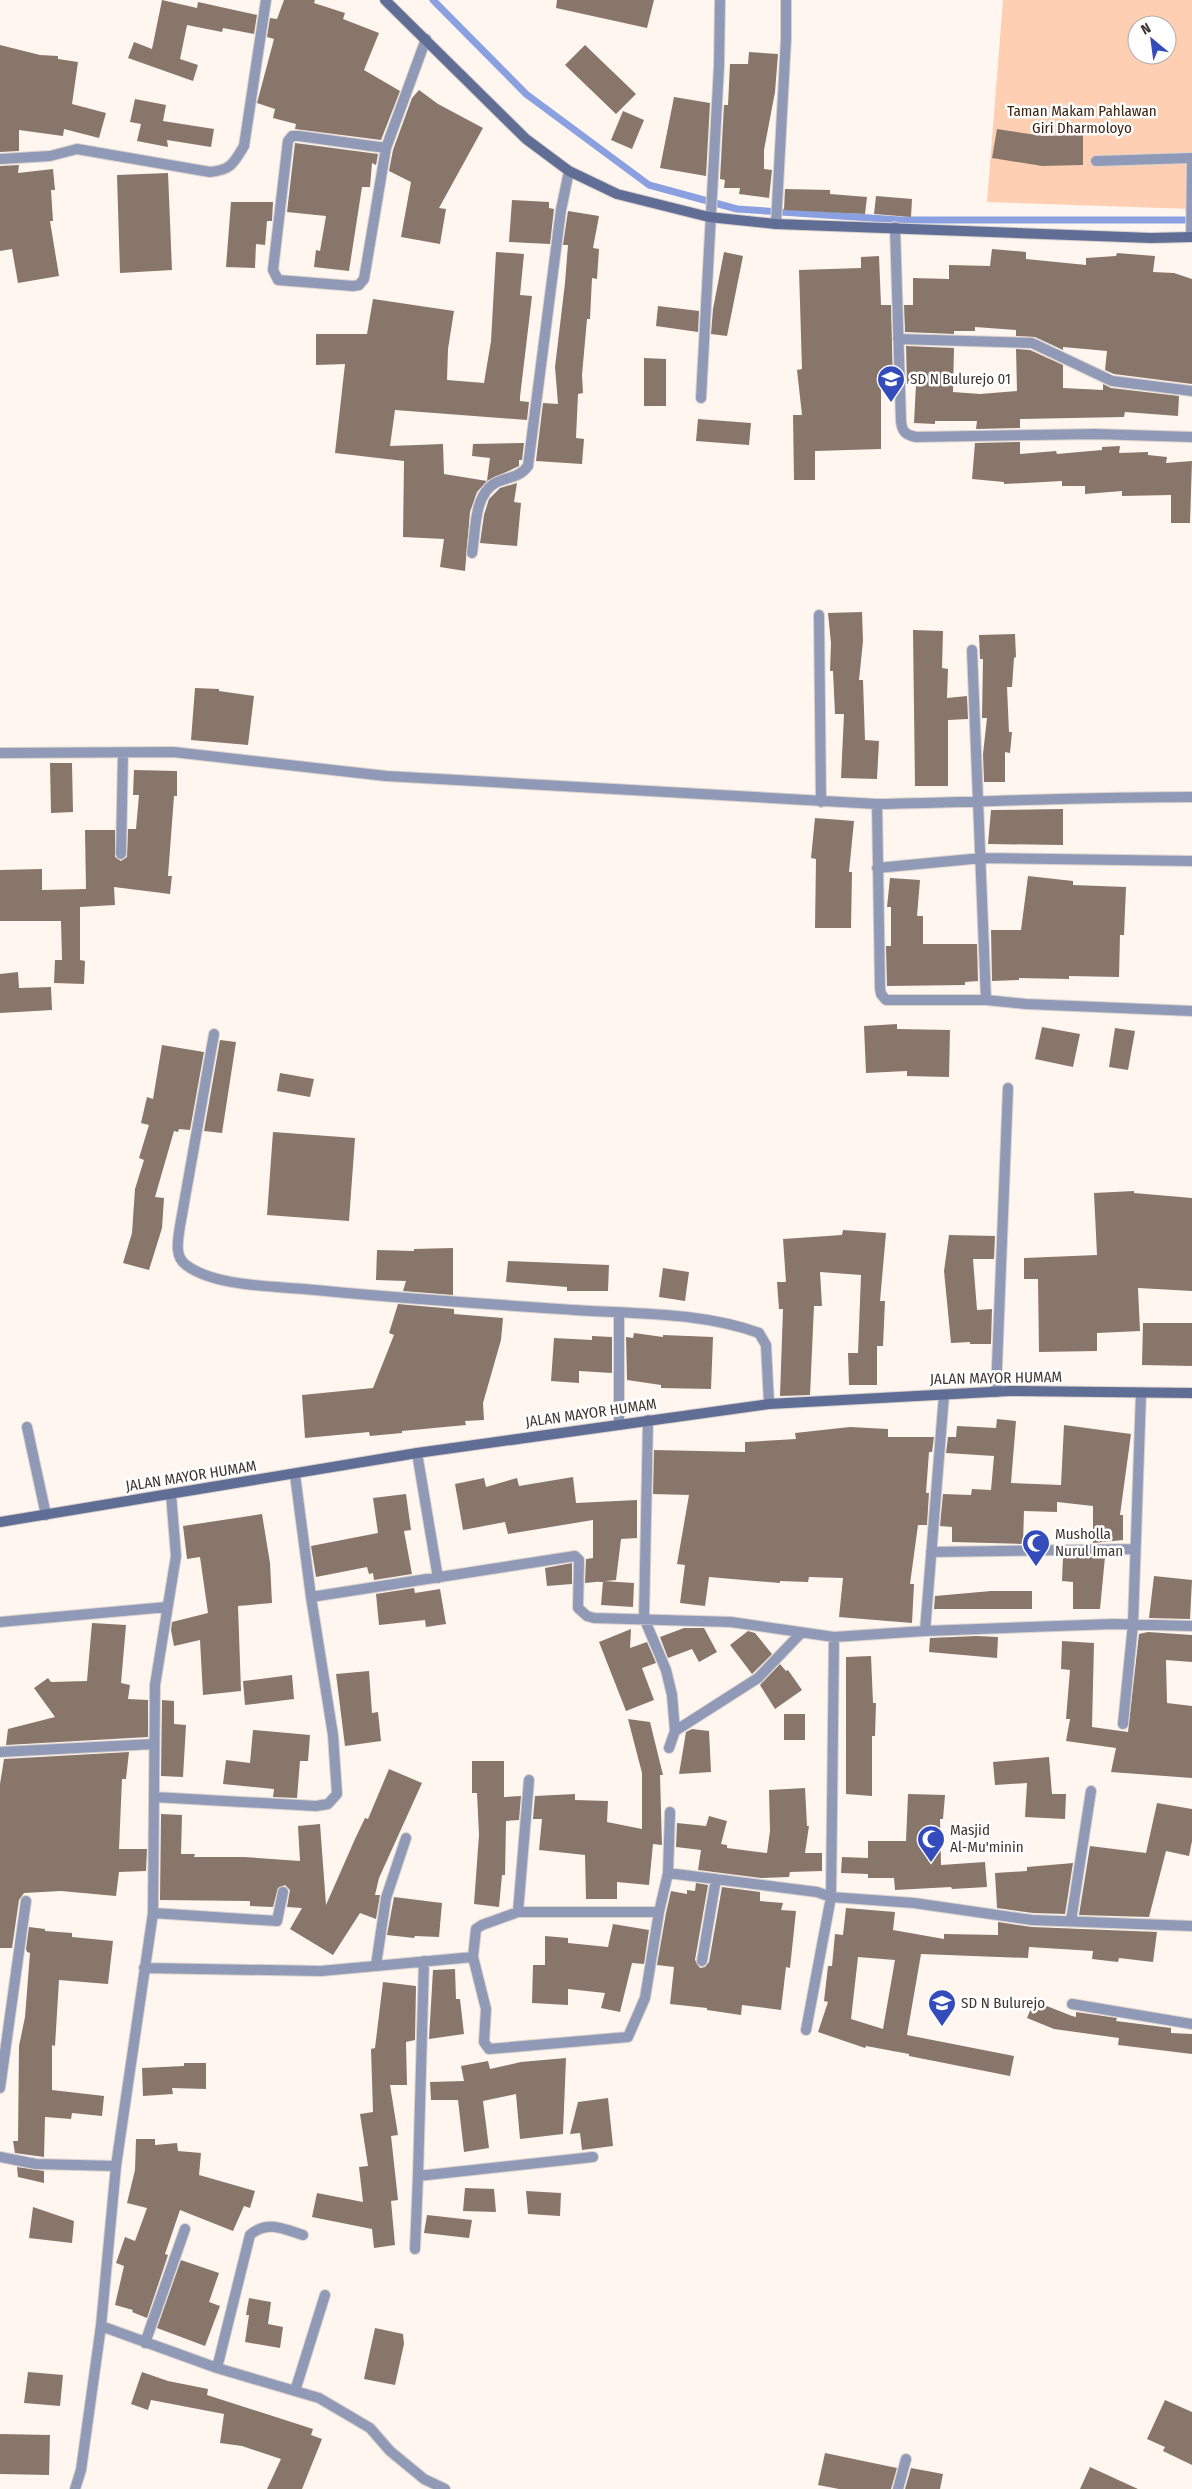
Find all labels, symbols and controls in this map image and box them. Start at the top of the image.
north arrow [1127,15,1177,65]
text: N [1138,20,1154,39]
park label: Taman Makam Pahlawan Giri Dharmoloyo [1007,102,1157,137]
school or university icon: SD N Bulurejo 01 [876,364,906,403]
place label: SD N Bulurejo 01 [910,370,1011,388]
street label: JALAN MAYOR HUMAM [930,1368,1062,1388]
street label: JALAN MAYOR HUMAM [524,1395,658,1431]
street label: JALAN MAYOR HUMAM [124,1457,258,1495]
place label: Musholla Nurul Iman [1055,1525,1123,1560]
mosque icon: Musholla Nurul Iman [1021,1528,1051,1567]
place label: Masjid Al-Mu'minin [950,1821,1024,1856]
mosque icon: Masjid Al-Mu'minin [916,1824,946,1863]
school or university icon: SD N Bulurejo [927,1988,957,2027]
place label: SD N Bulurejo [961,1994,1045,2012]

